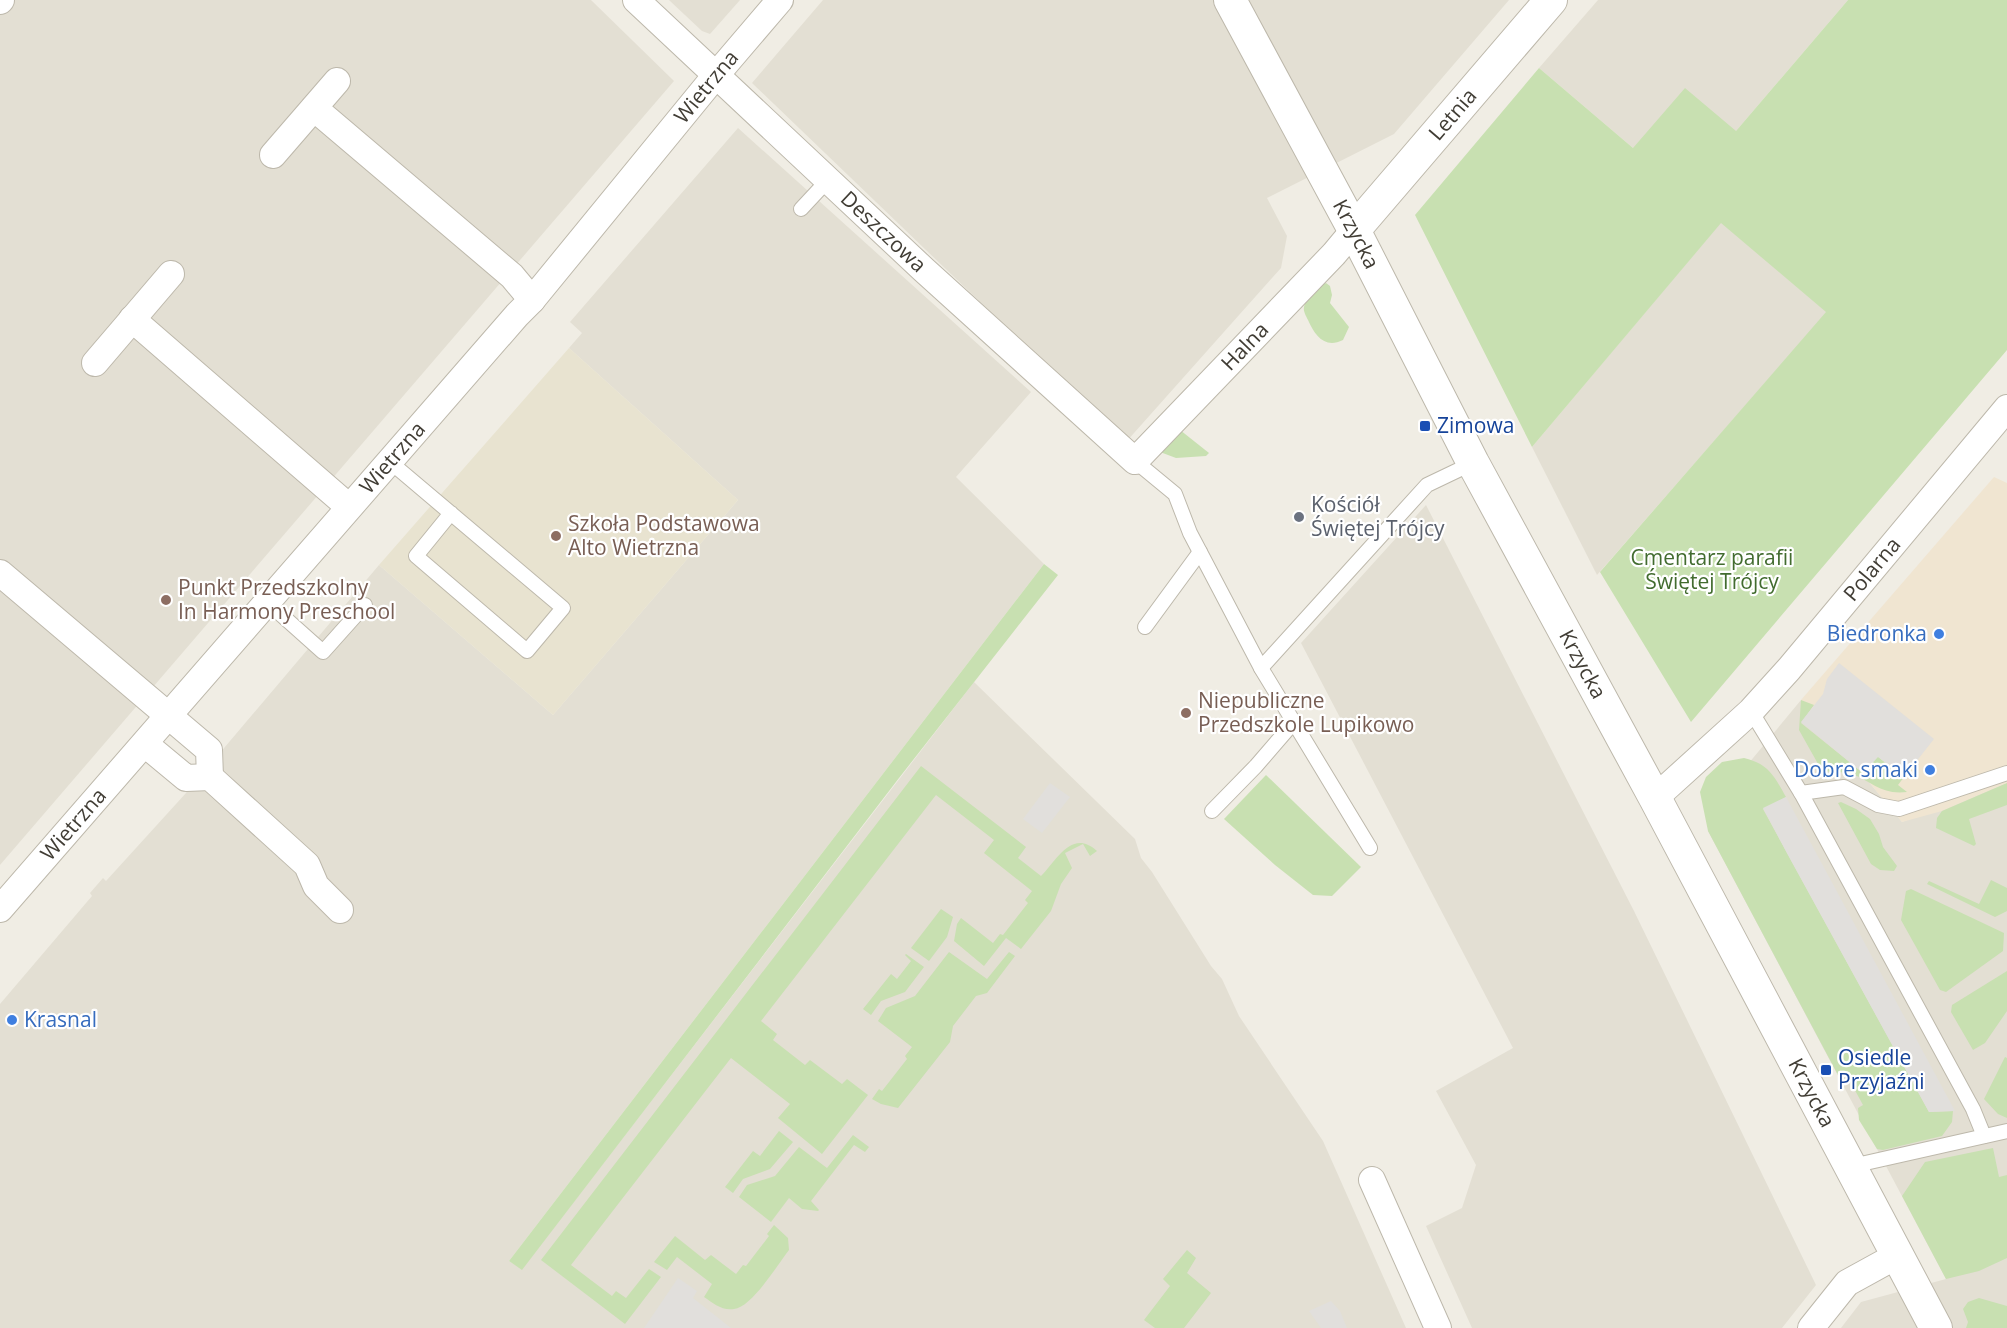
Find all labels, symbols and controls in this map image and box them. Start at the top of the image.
street label: Wietrzna [667,44,744,129]
street label: Letnia [1422,82,1482,146]
street label: Deszczowa [835,184,933,278]
street label: Krzycka [1327,194,1386,273]
street label: Halna [1214,316,1274,376]
place label: Zimowa [1437,411,1514,439]
street label: Wietrzna [353,415,431,499]
marker: Zimowa [1418,419,1432,433]
place label: Kościół Świętej Trójcy [1311,490,1445,542]
place label: Szkoła Podstawowa Alto Wietrzna [568,509,760,561]
marker: Kościół Świętej Trójcy [1292,510,1306,524]
marker: Szkoła Podstawowa Alto Wietrzna [549,529,563,543]
street label: Polarna [1837,531,1906,607]
park label: Cmentarz parafii Świętej Trójcy [1631,543,1793,595]
place label: Punkt Przedszkolny In Harmony Preschool [178,573,395,625]
marker: Punkt Przedszkolny In Harmony Preschool [159,593,173,607]
place label: Biedronka [1827,619,1927,647]
street label: Krzycka [1553,624,1613,703]
marker: Biedronka [1932,627,1946,641]
place label: Niepubliczne Przedszkole Lupikowo [1198,686,1414,738]
marker: Niepubliczne Przedszkole Lupikowo [1179,706,1193,720]
place label: Dobre smaki [1794,755,1918,783]
marker: Dobre smaki [1923,763,1937,777]
street label: Wietrzna [34,782,112,866]
place label: Krasnal [24,1005,97,1033]
marker: Krasnal [5,1013,19,1027]
place label: Osiedle Przyjaźni [1838,1043,1925,1095]
street label: Krzycka [1782,1053,1842,1132]
marker: Osiedle Przyjaźni [1819,1063,1833,1077]

